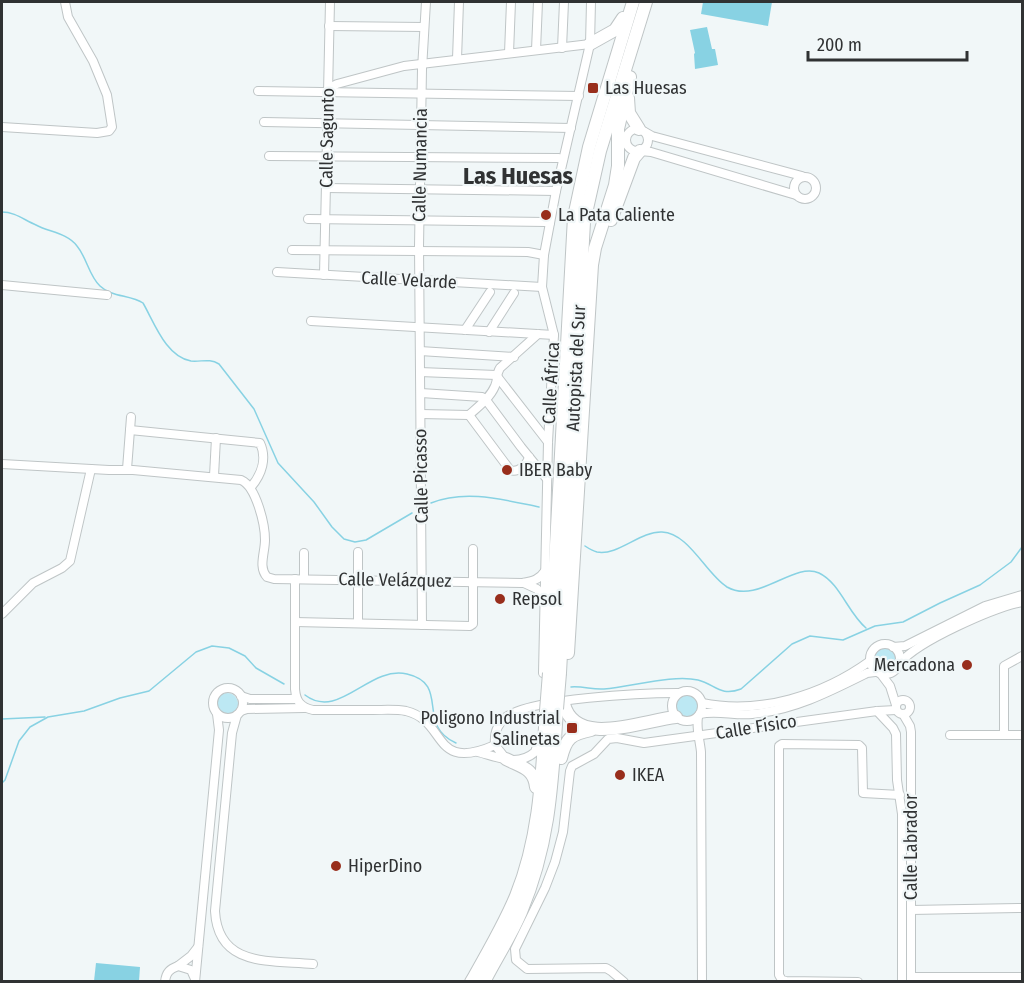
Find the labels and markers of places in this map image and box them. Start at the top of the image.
place label: Las Huesas [605,77,687,99]
marker: Las Huesas [586,81,600,95]
place label: La Pata Caliente [558,204,675,226]
marker: La Pata Caliente [539,208,553,222]
place label: IBER Baby [519,459,592,481]
marker: IBER Baby [500,463,514,477]
place label: Repsol [512,588,562,610]
marker: Repsol [493,592,507,606]
place label: Mercadona [874,654,955,676]
marker: Mercadona [960,658,974,672]
place label: Poligono Industrial Salinetas [421,707,560,750]
marker: Poligono Industrial Salinetas [565,721,579,735]
place label: IKEA [632,764,665,786]
marker: IKEA [613,768,627,782]
place label: HiperDino [348,855,422,877]
marker: HiperDino [329,859,343,873]

